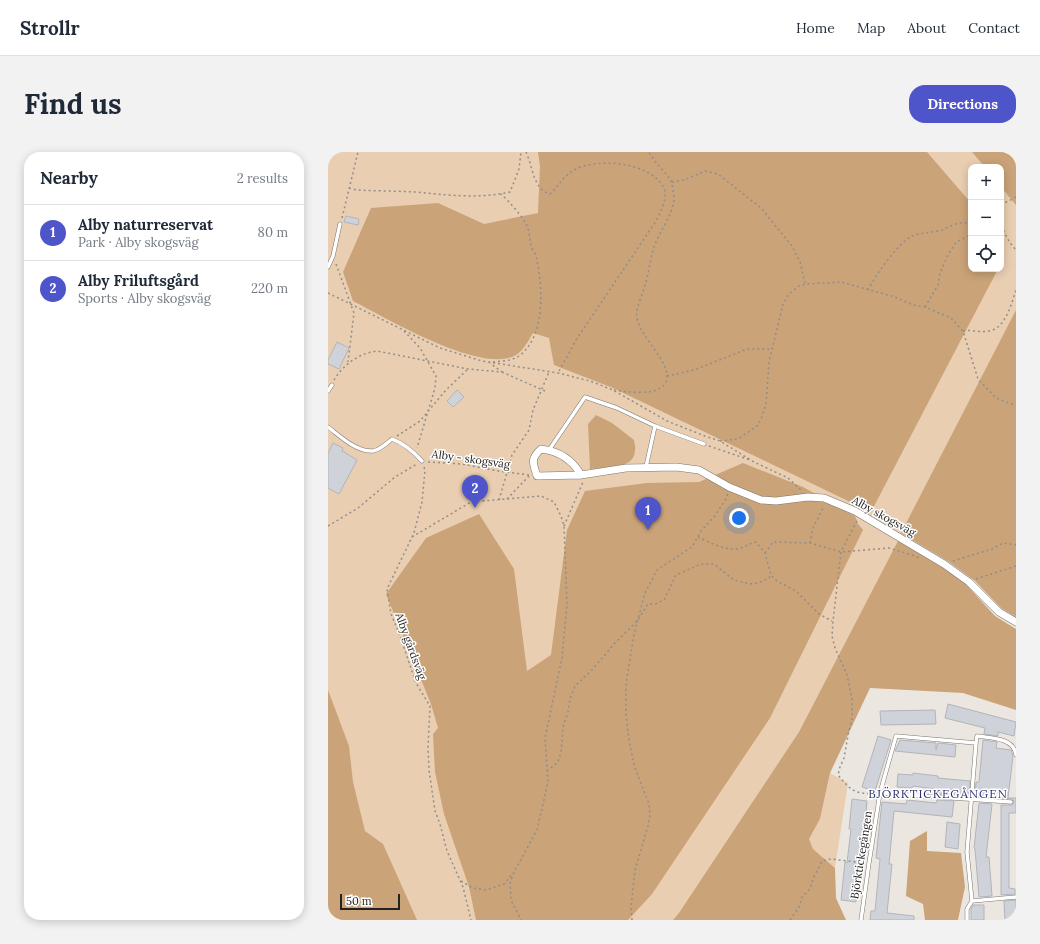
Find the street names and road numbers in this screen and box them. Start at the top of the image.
street label: Alby - skogsväg [430,446,512,472]
street label: Alby skogsväg [849,492,919,540]
street label: Alby gårdsväg [392,610,430,682]
street label: Björktickegången [847,810,875,900]

